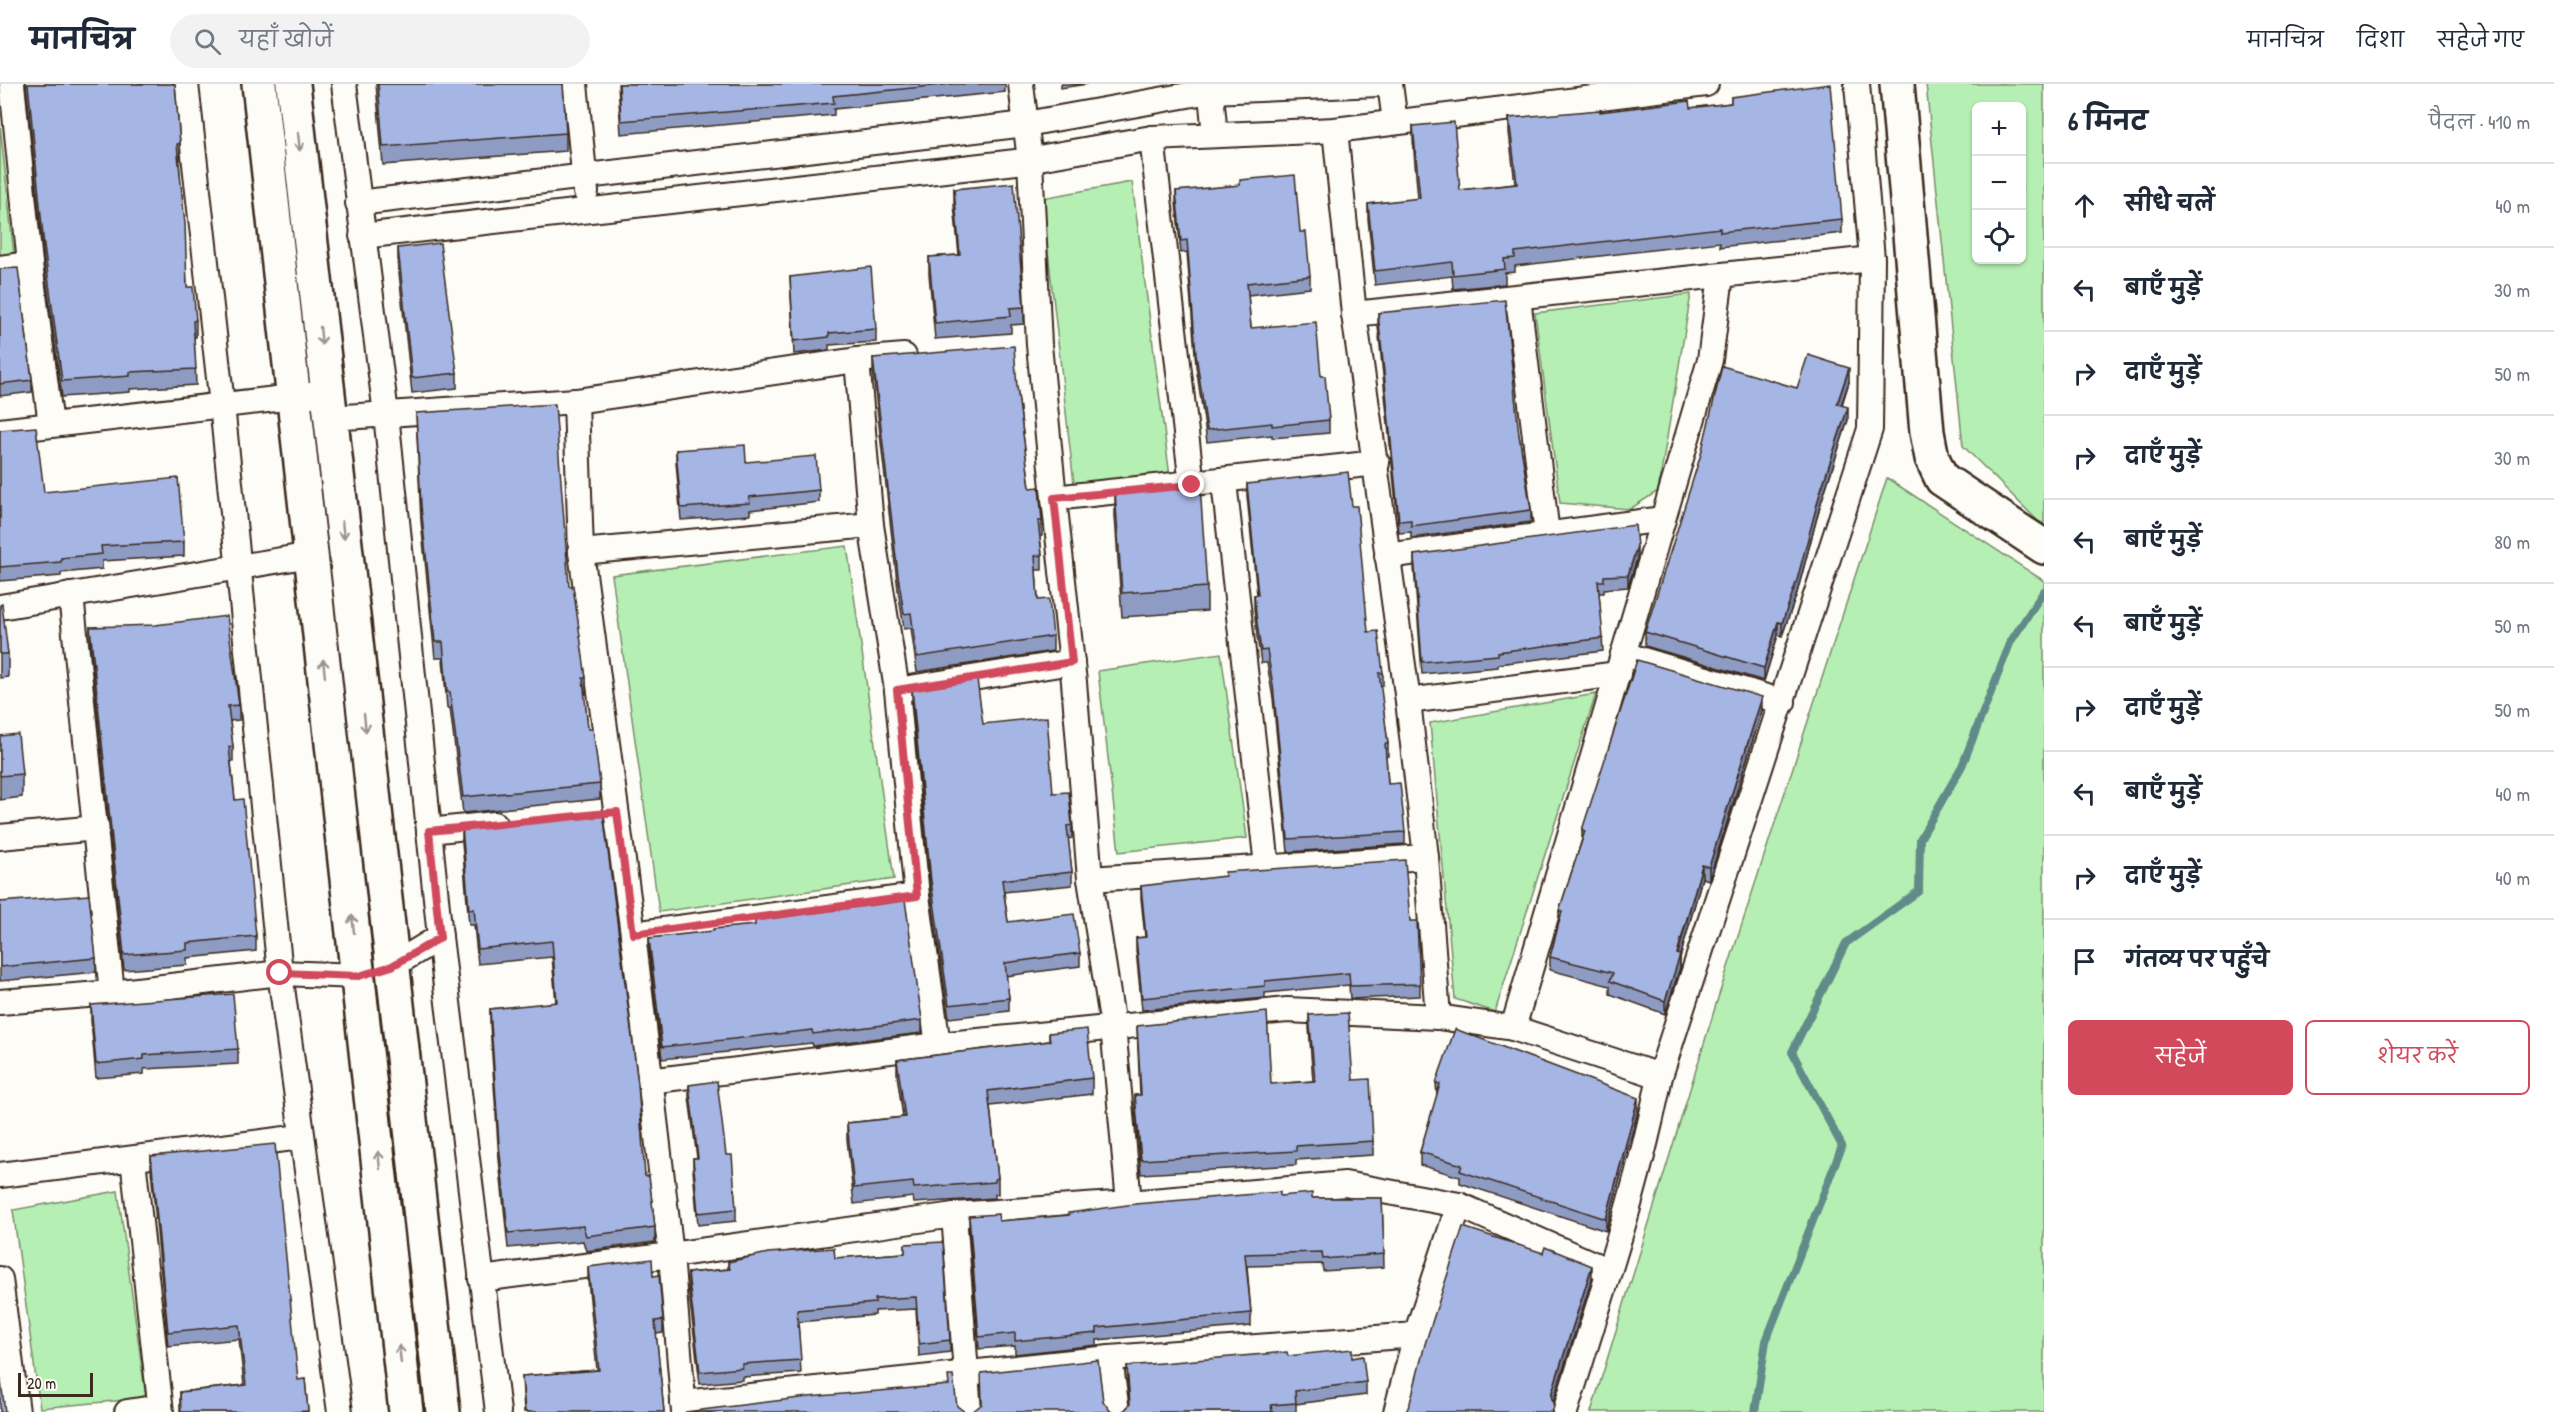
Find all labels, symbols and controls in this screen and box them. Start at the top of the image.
search box [170,14,590,68]
text: मानचित्र [30,20,134,58]
text: यहाँ खोजें [239,24,333,54]
icon: search [191,25,224,58]
text: मानचित्र [2247,25,2324,54]
text: दिशा [2357,25,2404,54]
text: सहेजे गए [2437,25,2524,54]
map controls [1972,102,2026,264]
button: + [1972,102,2026,156]
text: 6 मिनट [2068,103,2147,138]
text: पैदल · 410 m [2429,108,2530,135]
one-way arrow [294,132,305,152]
button: − [1972,156,2026,210]
text: सीधे चलें [2125,188,2215,218]
icon: ahead [2068,189,2101,222]
text: 40 m [2495,192,2530,219]
button: locate [1972,210,2026,264]
text: बाएँ मुड़ें [2125,272,2202,302]
icon: left [2068,273,2101,306]
text: 30 m [2494,276,2530,303]
one-way arrow [316,326,327,345]
text: दाएँ मुड़ें [2125,356,2201,386]
icon: right [2068,357,2101,390]
text: 50 m [2494,360,2530,387]
text: दाएँ मुड़ें [2125,440,2201,470]
icon: right [2068,441,2101,474]
text: 30 m [2494,444,2530,471]
route end [1178,471,1204,497]
one-way arrow [338,519,349,539]
text: बाएँ मुड़ें [2125,524,2202,554]
icon: left [2068,525,2101,558]
text: 80 m [2494,528,2530,555]
text: बाएँ मुड़ें [2125,608,2202,638]
icon: left [2068,609,2101,642]
text: 50 m [2494,612,2530,639]
one-way arrow [318,659,329,678]
text: दाएँ मुड़ें [2125,692,2201,722]
icon: right [2068,693,2101,726]
text: 50 m [2494,696,2530,723]
one-way arrow [360,713,371,733]
text: बाएँ मुड़ें [2125,776,2202,806]
icon: left [2068,777,2101,810]
text: 40 m [2495,780,2530,807]
text: दाएँ मुड़ें [2125,860,2201,890]
icon: right [2068,861,2101,894]
text: 40 m [2495,864,2530,891]
one-way arrow [347,915,358,935]
text: गंतव्य पर पहुँचे [2125,944,2269,974]
icon: arrive [2068,945,2101,978]
route start [266,959,292,985]
button: सहेजें [2068,1020,2293,1095]
button: शेयर करें [2305,1020,2530,1095]
one-way arrow [373,1151,384,1170]
one-way arrow [394,1344,405,1364]
scale bar [18,1370,93,1398]
text: 20 m [27,1372,56,1394]

